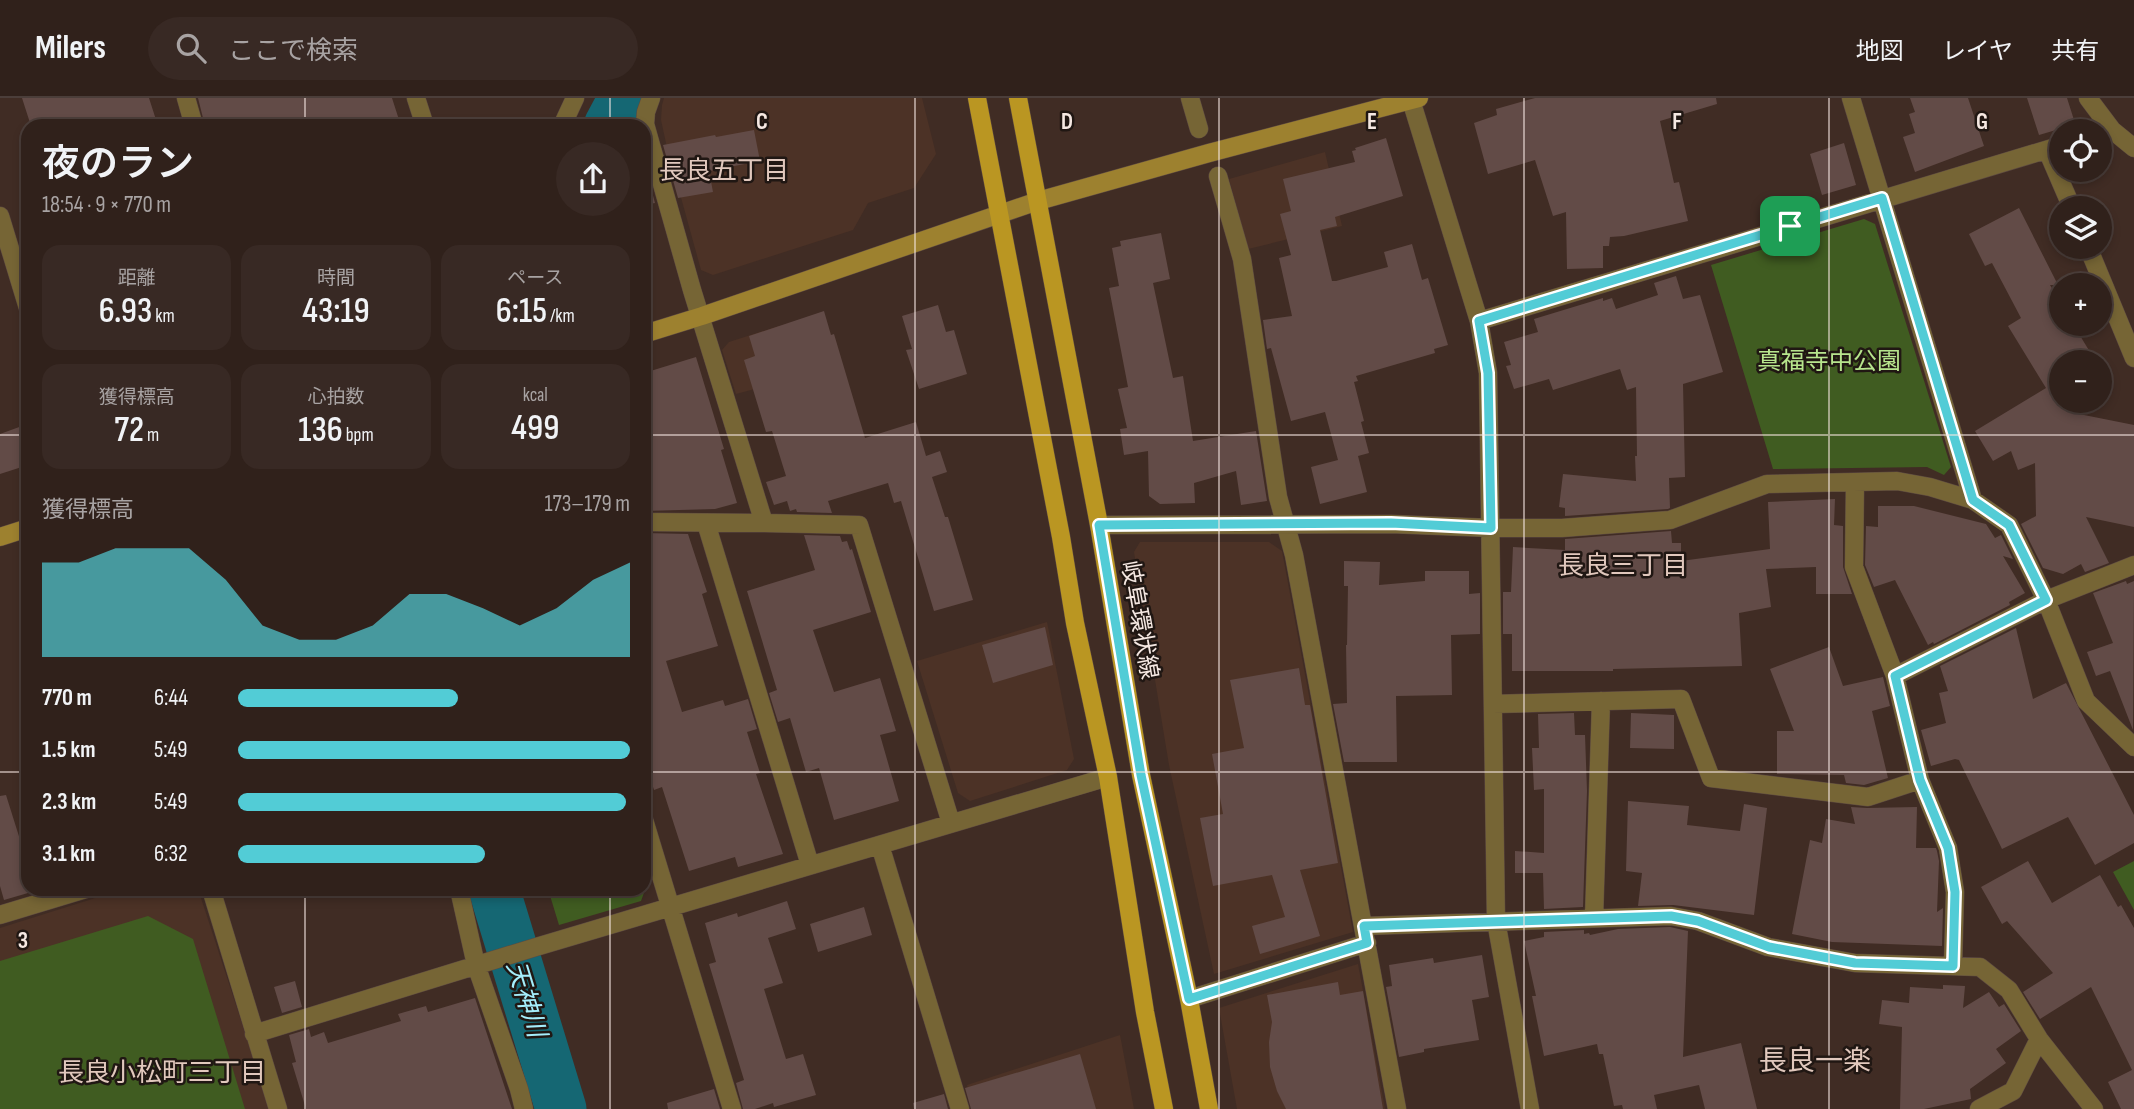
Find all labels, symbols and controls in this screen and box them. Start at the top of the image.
search box [148,17,638,80]
text: Milers [35,28,106,68]
icon: search [172,29,210,67]
text: ここで検索 [228,36,358,67]
text: 地図 [1856,37,1904,66]
text: レイヤ [1942,37,2013,66]
text: 共有 [2051,37,2099,66]
text: C [756,108,768,136]
text: D [1061,108,1073,136]
text: E [1367,108,1377,136]
text: F [1672,108,1682,136]
text: G [1976,108,1988,136]
map controls [2049,119,2112,413]
button: locate [2049,119,2112,182]
text: 夜のラン [42,142,194,187]
button: share [556,142,630,216]
district label: 長良五丁目 [659,156,789,187]
text: 18:54 · 9 × 770 m [42,191,171,219]
pin [1760,196,1820,256]
button: layers [2049,196,2112,259]
icon: arrive [1771,207,1809,245]
text: 距離 [118,267,156,290]
text: 時間 [317,267,355,290]
text: ペース [507,267,563,290]
button: + [2049,273,2112,336]
text: 6.93 [99,290,152,333]
text: 43:19 [302,290,370,333]
text: 6:15 [496,290,547,333]
text: km [152,305,175,328]
text: /km [547,305,575,328]
park label: 真福寺中公園 [1757,347,1901,376]
button: − [2049,350,2112,413]
text: kcal [523,384,548,407]
text: 獲得標高 [99,386,175,409]
text: 心拍数 [307,386,365,409]
text: 499 [511,407,559,450]
text: 72 [114,409,144,452]
text: 136 [298,409,343,452]
text: m [144,424,159,447]
text: bpm [343,424,374,447]
text: 173–179 m [545,490,630,518]
text: 獲得標高 [42,496,134,524]
district label: 長良三丁目 [1558,551,1688,582]
street label: 岐阜環状線 [1115,558,1164,682]
text: 770 m [42,684,92,712]
text: 6:44 [154,684,188,712]
text: 1.5 km [42,736,95,764]
text: 5:49 [154,736,187,764]
text: 2.3 km [42,788,96,816]
text: 5:49 [154,788,187,816]
text: 3.1 km [42,840,95,868]
text: 6:32 [154,840,188,868]
text: 3 [18,927,28,955]
water label: 天神川 [499,958,553,1044]
district label: 長良一楽 [1759,1045,1871,1078]
district label: 長良小松町三丁目 [58,1058,266,1089]

